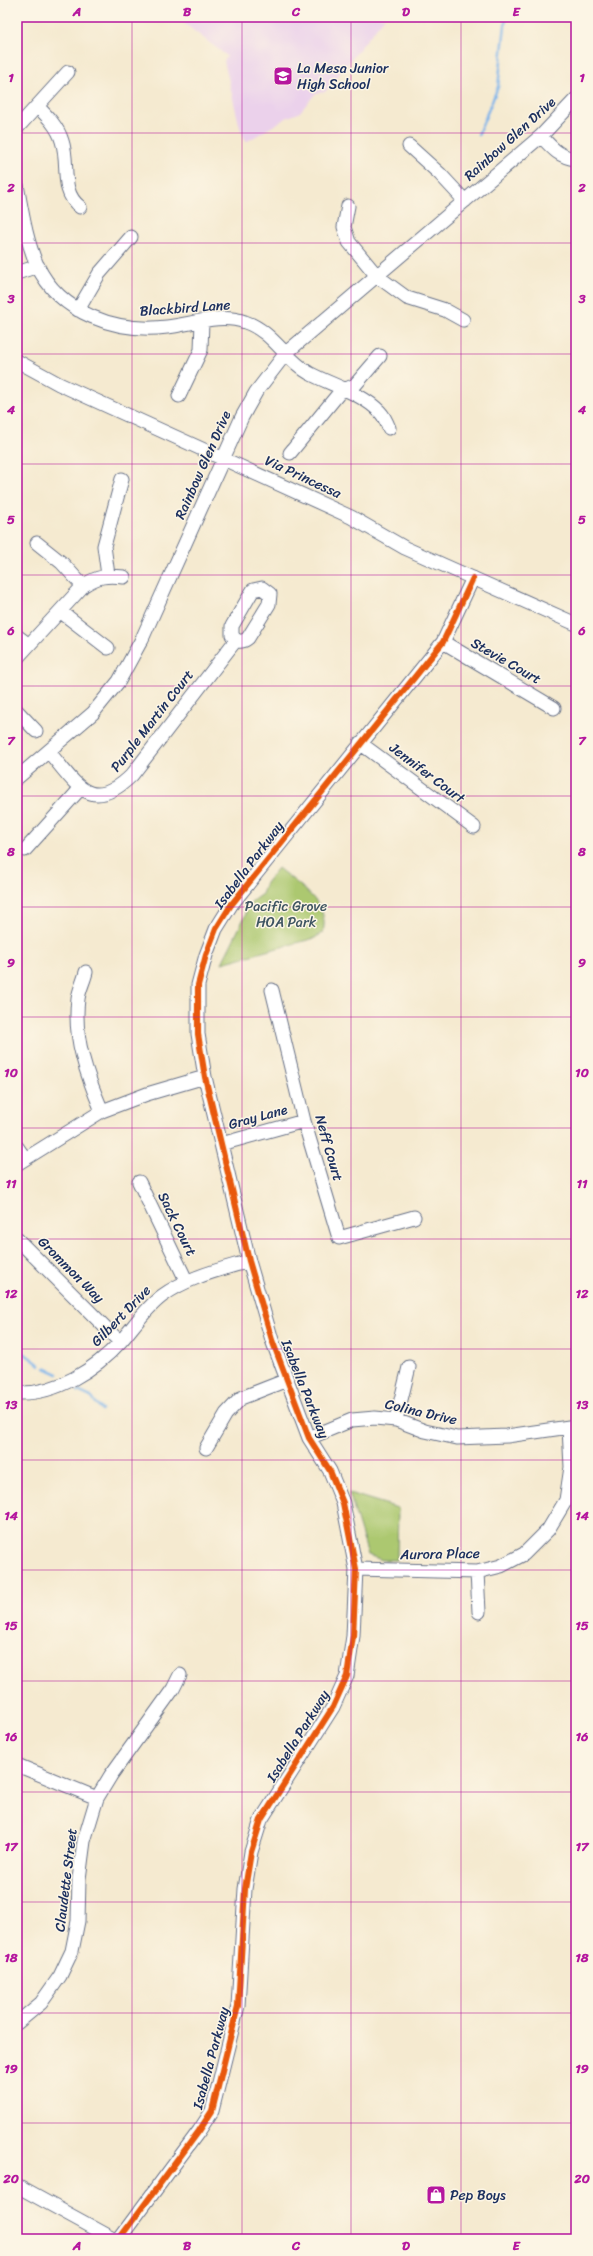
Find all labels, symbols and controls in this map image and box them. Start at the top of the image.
text: A [72,0,81,23]
text: B [183,0,192,23]
text: C [291,0,301,23]
text: D [402,0,410,23]
text: E [512,0,521,23]
place label: La Mesa Junior High School [297,56,390,97]
school or university icon: La Mesa Junior High School [272,65,294,87]
text: 1 [8,66,14,89]
text: 1 [579,66,585,89]
street label: Rainbow Glen Drive [458,90,562,187]
text: 2 [6,176,15,199]
text: 2 [577,176,586,199]
text: 3 [6,287,15,310]
text: 3 [577,287,586,310]
street label: Blackbird Lane [139,292,231,324]
text: 4 [6,398,16,421]
text: 4 [577,398,587,421]
street label: Rainbow Glen Drive [168,406,238,524]
street label: Via Princessa [260,448,346,506]
text: 5 [7,508,15,531]
text: 5 [578,508,586,531]
text: 6 [6,619,15,642]
text: 6 [577,619,586,642]
street label: Stevie Court [466,631,546,691]
street label: Purple Martin Court [104,664,200,778]
text: 7 [7,729,16,752]
text: 7 [578,729,587,752]
street label: Jennifer Court [383,735,471,811]
street label: Isabella Parkway [207,815,291,915]
text: 8 [6,840,15,863]
text: 8 [577,840,586,863]
park label: Pacific Grove HOA Park [245,894,327,935]
text: 9 [7,951,15,974]
text: 9 [578,951,586,974]
text: 10 [4,1061,18,1084]
text: 10 [575,1061,589,1084]
street label: Gray Lane [226,1097,291,1137]
street label: Neff Court [308,1112,350,1184]
text: 11 [5,1172,17,1195]
text: 11 [576,1172,588,1195]
street label: Sack Court [151,1187,203,1261]
street label: Grommon Way [32,1231,111,1310]
street label: Gilbert Drive [85,1279,157,1353]
text: 12 [4,1282,18,1305]
text: 12 [575,1282,589,1305]
street label: Isabella Parkway [273,1335,337,1443]
street label: Colina Drive [382,1392,460,1432]
text: 13 [5,1393,18,1416]
text: 13 [576,1393,589,1416]
text: 14 [4,1504,19,1527]
text: 14 [575,1504,590,1527]
street label: Aurora Place [399,1541,480,1567]
text: 15 [4,1614,18,1637]
text: 15 [575,1614,589,1637]
street label: Isabella Parkway [259,1684,337,1788]
text: 16 [5,1725,18,1748]
text: 16 [576,1725,589,1748]
street label: Claudette Street [47,1827,85,1933]
text: 17 [4,1835,19,1858]
text: 17 [575,1835,590,1858]
text: 18 [4,1946,18,1969]
text: 18 [575,1946,589,1969]
street label: Isabella Parkway [185,2003,237,2113]
text: 19 [4,2057,18,2080]
text: 19 [575,2057,589,2080]
text: 20 [2,2167,19,2190]
text: 20 [573,2167,590,2190]
place label: Pep Boys [450,2183,506,2208]
shop icon: Pep Boys [425,2184,447,2206]
text: A [72,2234,81,2256]
text: B [183,2234,192,2256]
text: C [291,2234,301,2256]
text: D [402,2234,410,2256]
text: E [512,2234,521,2256]

